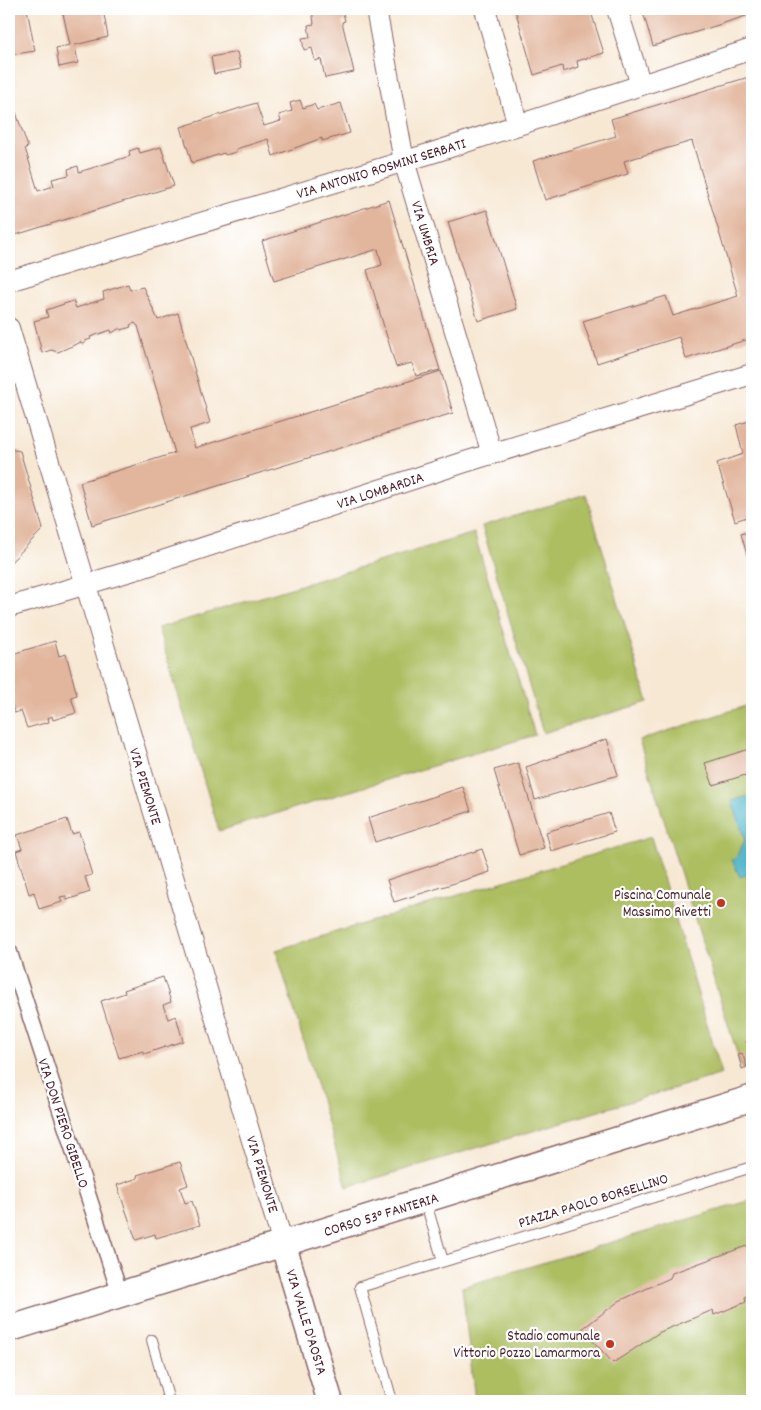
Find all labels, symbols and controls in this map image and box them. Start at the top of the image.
street label: VIA ANTONIO ROSMINI SERBATI [294,134,469,206]
street label: VIA UMBRIA [404,198,444,269]
street label: VIA LOMBARDIA [334,468,427,516]
street label: VIA PIEMONTE [122,745,166,828]
place label: Piscina Comunale Massimo Rivetti [614,885,711,924]
marker: Piscina Comunale Massimo Rivetti [715,897,727,909]
street label: VIA DON PIERO GIBELLO [31,1056,93,1191]
street label: VIA PIEMONTE [239,1133,283,1216]
street label: PIAZZA PAOLO BORSELLINO [516,1169,671,1235]
street label: CORSO 53° FANTERIA [321,1188,442,1244]
street label: VIA VALLE D'AOSTA [279,1267,332,1378]
place label: Stadio comunale Vittorio Pozzo Lamarmora [453,1326,601,1365]
marker: Stadio comunale Vittorio Pozzo Lamarmora [604,1338,616,1350]

